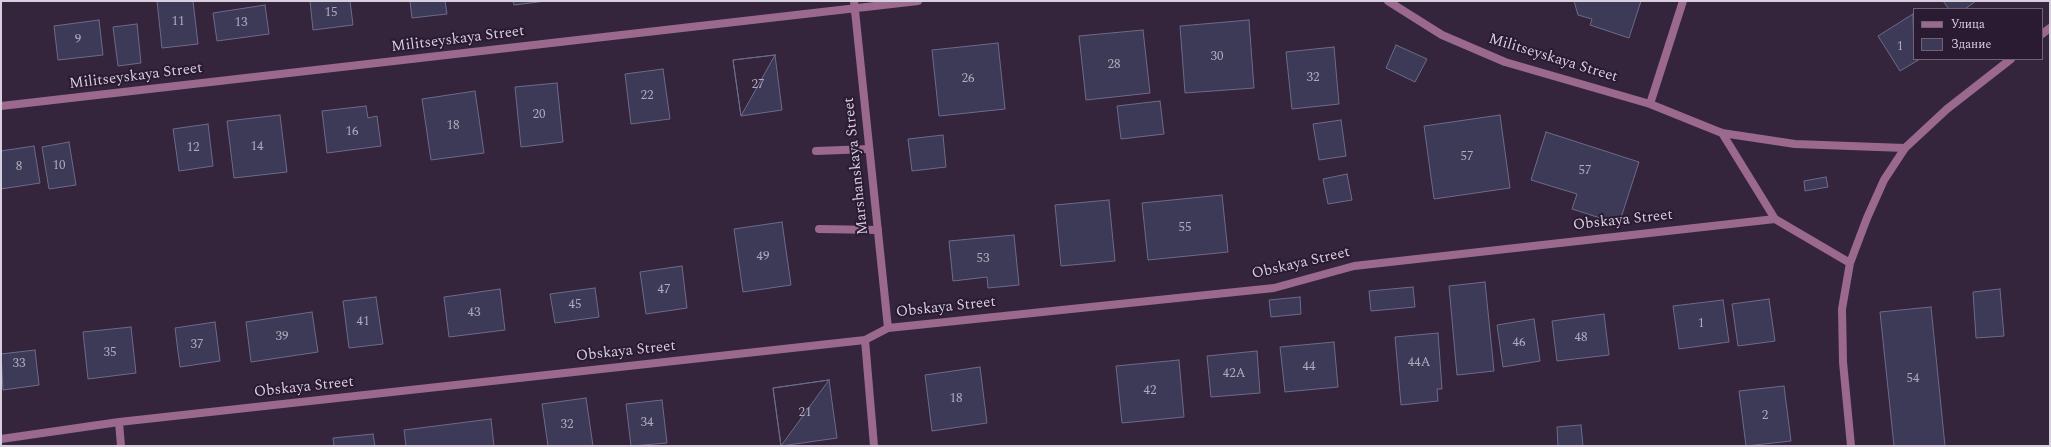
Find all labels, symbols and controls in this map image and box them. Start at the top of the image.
house number: 15 [325,5,337,21]
legend [1913,8,2043,60]
house number: 11 [172,14,184,30]
house number: 13 [235,15,247,31]
text: Улица [1951,15,1985,34]
street label: Militseyskaya Street [390,23,526,57]
street label: Militseyskaya Street [1486,31,1620,87]
house number: 9 [75,32,81,48]
text: Здание [1951,35,1991,54]
house number: 1 [1897,39,1903,55]
house number: 30 [1211,49,1223,65]
house number: 28 [1108,57,1120,73]
street label: Militseyskaya Street [68,60,204,94]
house number: 32 [1307,70,1319,86]
house number: 26 [962,71,974,87]
house number: 27 [752,77,764,93]
house number: 22 [641,88,653,104]
street label: Marshanskaya Street [841,96,873,236]
house number: 20 [533,107,545,123]
house number: 18 [447,118,459,134]
house number: 16 [346,124,358,140]
house number: 14 [251,139,263,155]
house number: 12 [187,140,199,156]
house number: 57 [1461,149,1473,165]
house number: 10 [53,158,65,174]
house number: 8 [16,159,22,175]
house number: 57 [1579,163,1591,179]
street label: Obskaya Street [1572,207,1674,235]
house number: 55 [1179,220,1191,236]
street label: Obskaya Street [1250,244,1352,284]
house number: 49 [757,249,769,265]
house number: 53 [977,251,989,267]
house number: 47 [658,282,670,298]
street label: Obskaya Street [895,294,997,322]
house number: 45 [569,297,581,313]
house number: 43 [468,305,480,321]
house number: 41 [357,314,369,330]
house number: 1 [1698,316,1704,332]
house number: 39 [276,329,288,345]
house number: 48 [1575,330,1587,346]
house number: 46 [1513,335,1525,351]
house number: 37 [191,337,203,353]
street label: Obskaya Street [575,338,677,366]
house number: 35 [104,345,116,361]
house number: 44А [1408,355,1430,371]
house number: 33 [13,356,25,372]
house number: 44 [1303,359,1315,375]
house number: 42А [1223,366,1245,382]
house number: 54 [1907,371,1919,387]
street label: Obskaya Street [253,374,355,402]
house number: 42 [1144,383,1156,399]
house number: 18 [950,391,962,407]
house number: 21 [799,405,811,421]
house number: 2 [1762,408,1768,424]
house number: 34 [641,415,653,431]
house number: 32 [561,417,573,433]

